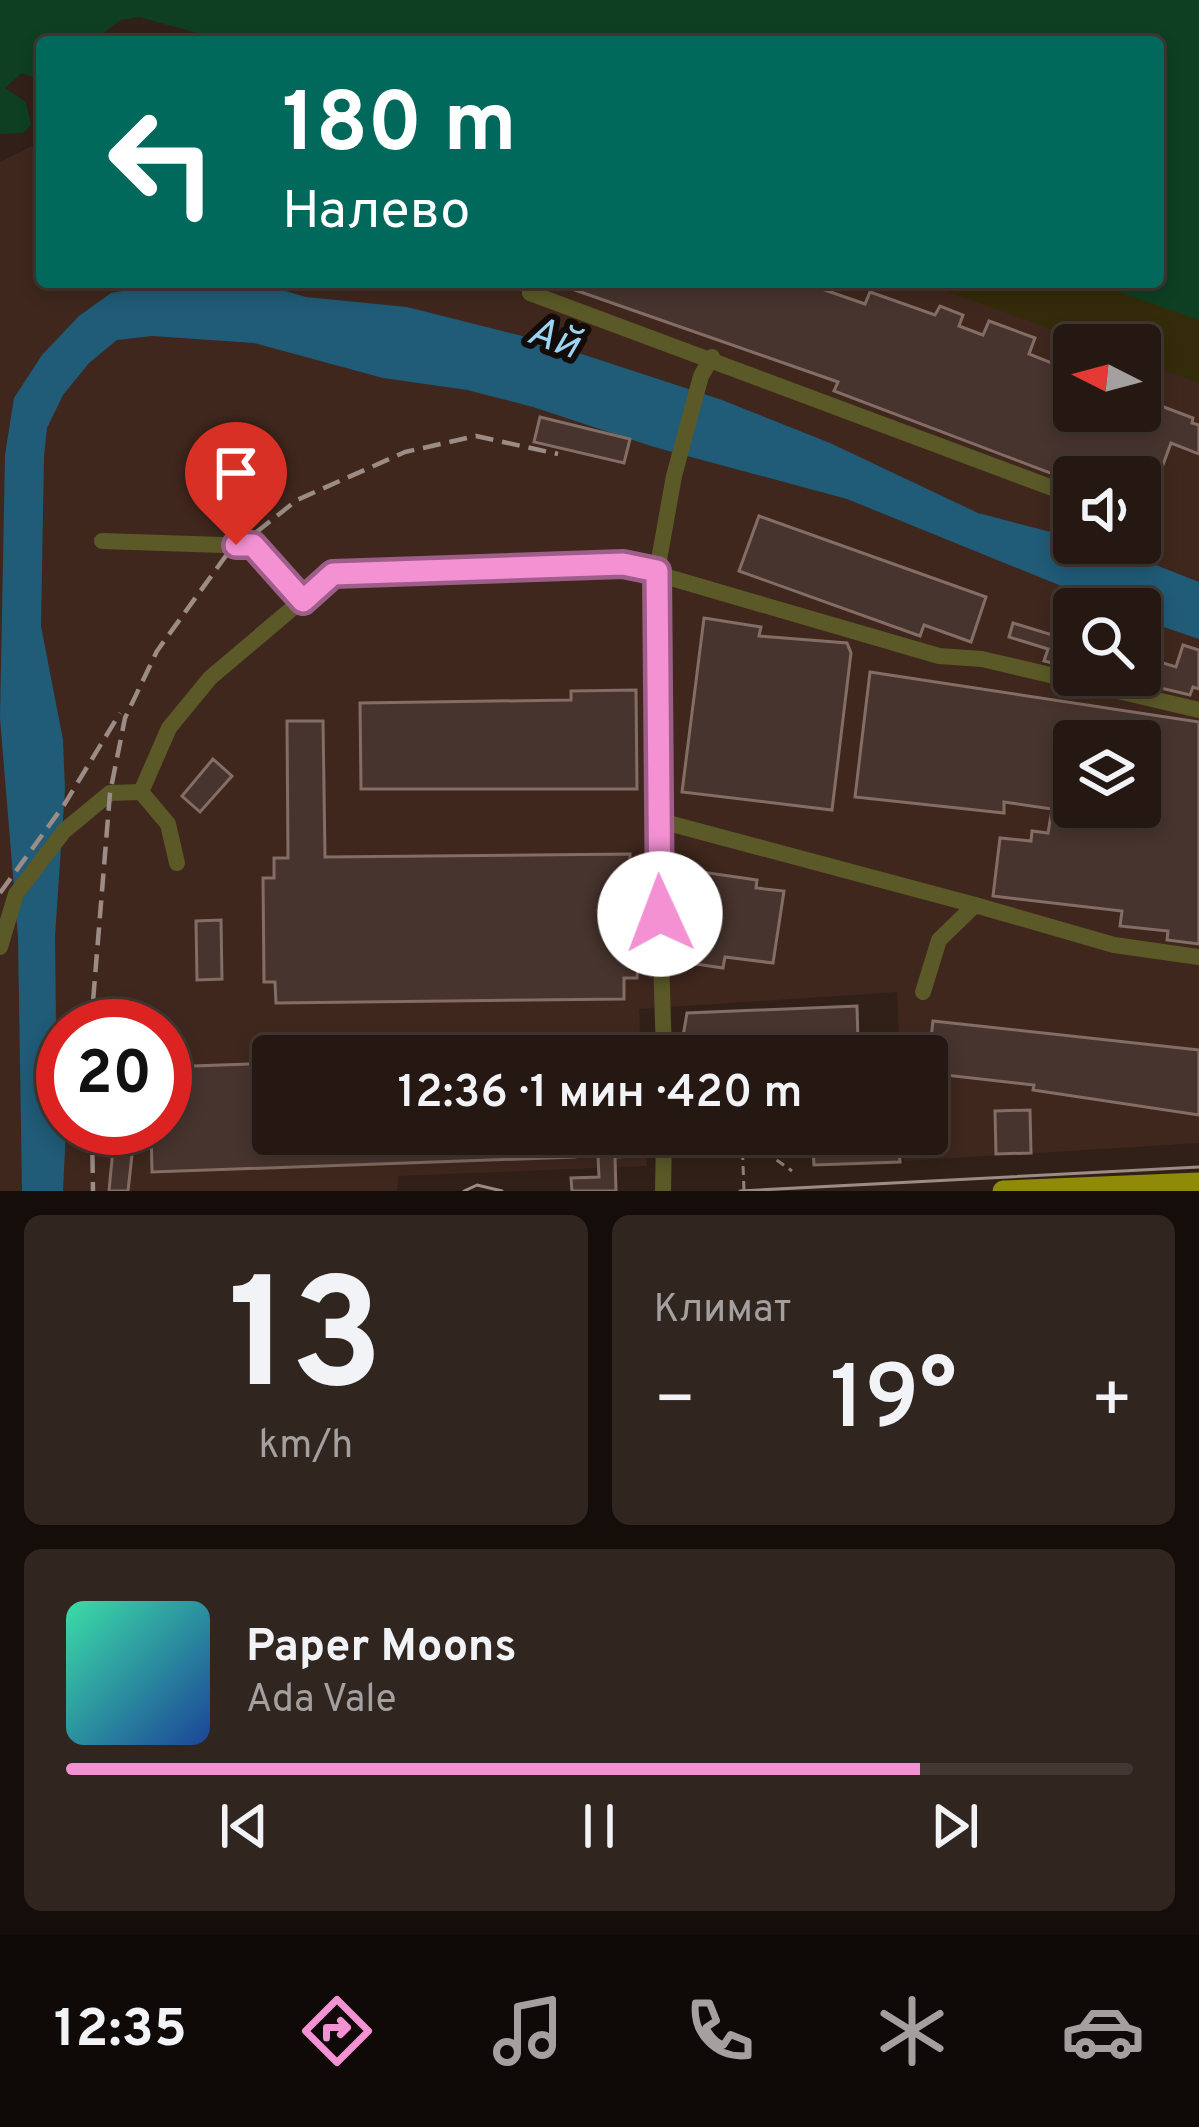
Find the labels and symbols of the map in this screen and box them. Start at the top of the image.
water label: Ай [520,306,588,374]
north arrow [1053,324,1161,432]
pin [185,422,287,545]
position arrow [597,851,723,977]
speed limit sign: 20 [36,999,192,1155]

